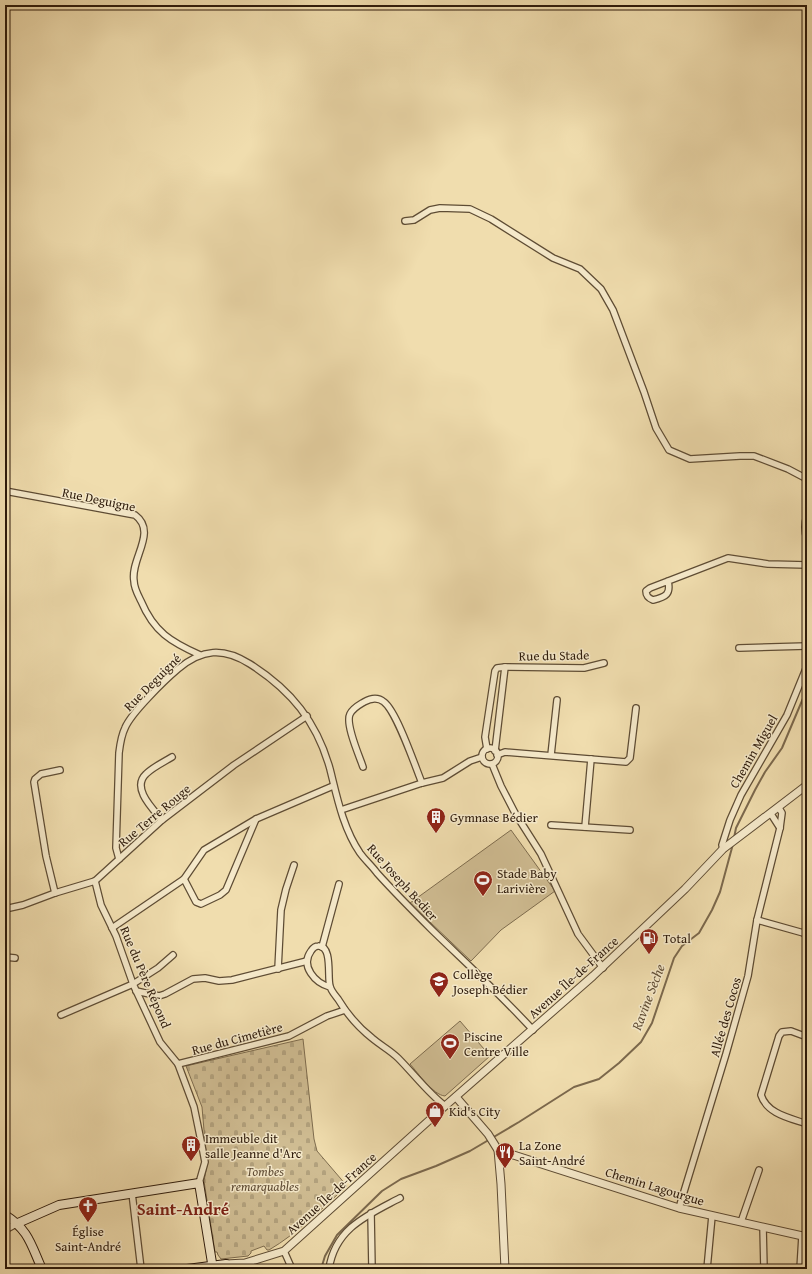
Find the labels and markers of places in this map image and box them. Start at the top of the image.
building icon: Gymnase Bédier [425,806,447,834]
place label: Gymnase Bédier [450,808,538,827]
place label: Stade Baby Larivière [497,864,557,898]
sports icon: Stade Baby Larivière [472,869,494,897]
fuel station icon: Total [638,927,660,955]
place label: Total [663,929,691,948]
place label: Collège Joseph Bédier [451,965,528,999]
school or university icon: Collège Joseph Bédier [428,970,450,998]
place label: Piscine Centre Ville [464,1027,529,1061]
sports icon: Piscine Centre Ville [439,1032,461,1060]
shop icon: Kid's City [424,1100,446,1128]
place label: Kid's City [449,1102,501,1121]
place label: Immeuble dit salle Jeanne d'Arc [205,1129,302,1163]
building icon: Immeuble dit salle Jeanne d'Arc [180,1134,202,1162]
place label: La Zone Saint-André [519,1136,585,1170]
restaurant icon: La Zone Saint-André [494,1141,516,1169]
church icon: Église Saint-André [77,1195,99,1223]
place label: Église Saint-André [55,1222,121,1256]

